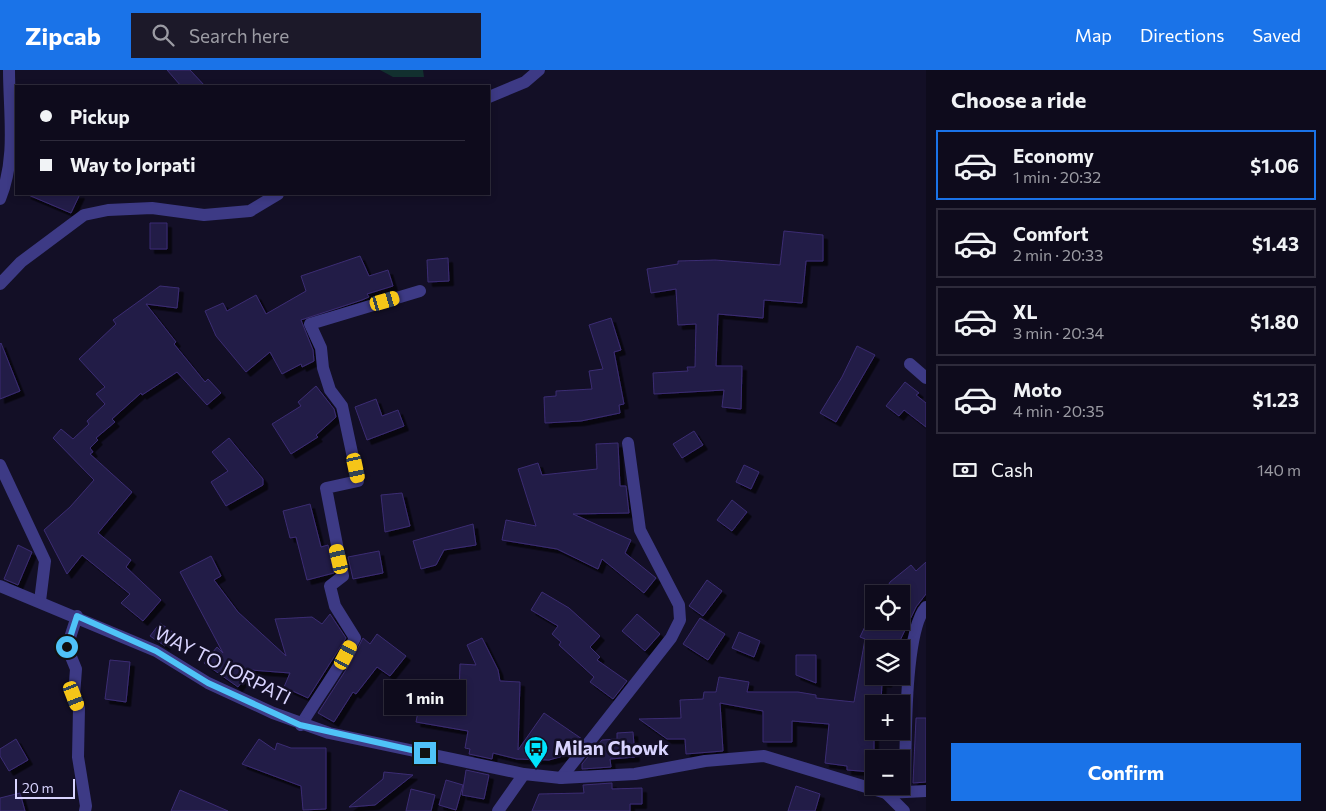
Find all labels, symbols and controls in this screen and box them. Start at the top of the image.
search box [131,13,481,58]
text: Zipcab [25,21,101,50]
icon: search [149,21,177,49]
text: Search here [189,24,289,47]
text: Map [1075,24,1112,46]
text: Directions [1140,24,1224,46]
text: Saved [1252,24,1301,46]
text: Choose a ride [951,86,1086,113]
text: Pickup [70,105,130,128]
icon: car [953,143,998,188]
text: Economy [1013,144,1094,167]
text: Way to Jorpati [70,153,195,176]
text: $1.06 [1250,154,1299,177]
text: 1 min · 20:32 [1013,167,1101,186]
icon: car [953,221,998,266]
text: Comfort [1013,222,1089,245]
text: $1.43 [1252,232,1299,255]
text: 2 min · 20:33 [1013,245,1103,264]
car [368,290,401,312]
icon: car [953,299,998,344]
text: XL [1013,300,1038,323]
text: $1.80 [1250,310,1299,333]
text: 3 min · 20:34 [1013,323,1104,342]
icon: car [953,377,998,422]
text: Moto [1013,378,1062,401]
text: $1.23 [1253,388,1299,411]
text: 4 min · 20:35 [1013,401,1104,420]
car [345,452,366,484]
icon: cash [951,456,979,484]
text: Cash [991,458,1033,481]
text: 140 m [1257,460,1301,479]
car [328,543,349,575]
map controls [865,585,910,795]
button: locate [865,585,910,630]
street label: WAY TO JORPATI [151,620,295,709]
route start [56,636,78,658]
car [332,638,359,672]
button: layers [865,640,910,685]
car [61,679,86,713]
callout: 1 min [384,680,466,716]
text: 1 min [406,688,444,707]
button: + [865,695,910,740]
bus stop icon: Milan Chowk [523,735,549,769]
place label: Milan Chowk [554,736,669,759]
route end [414,742,436,764]
button: Confirm [951,743,1301,801]
button: − [865,750,910,795]
scale bar [15,776,75,799]
text: 20 m [22,779,54,796]

